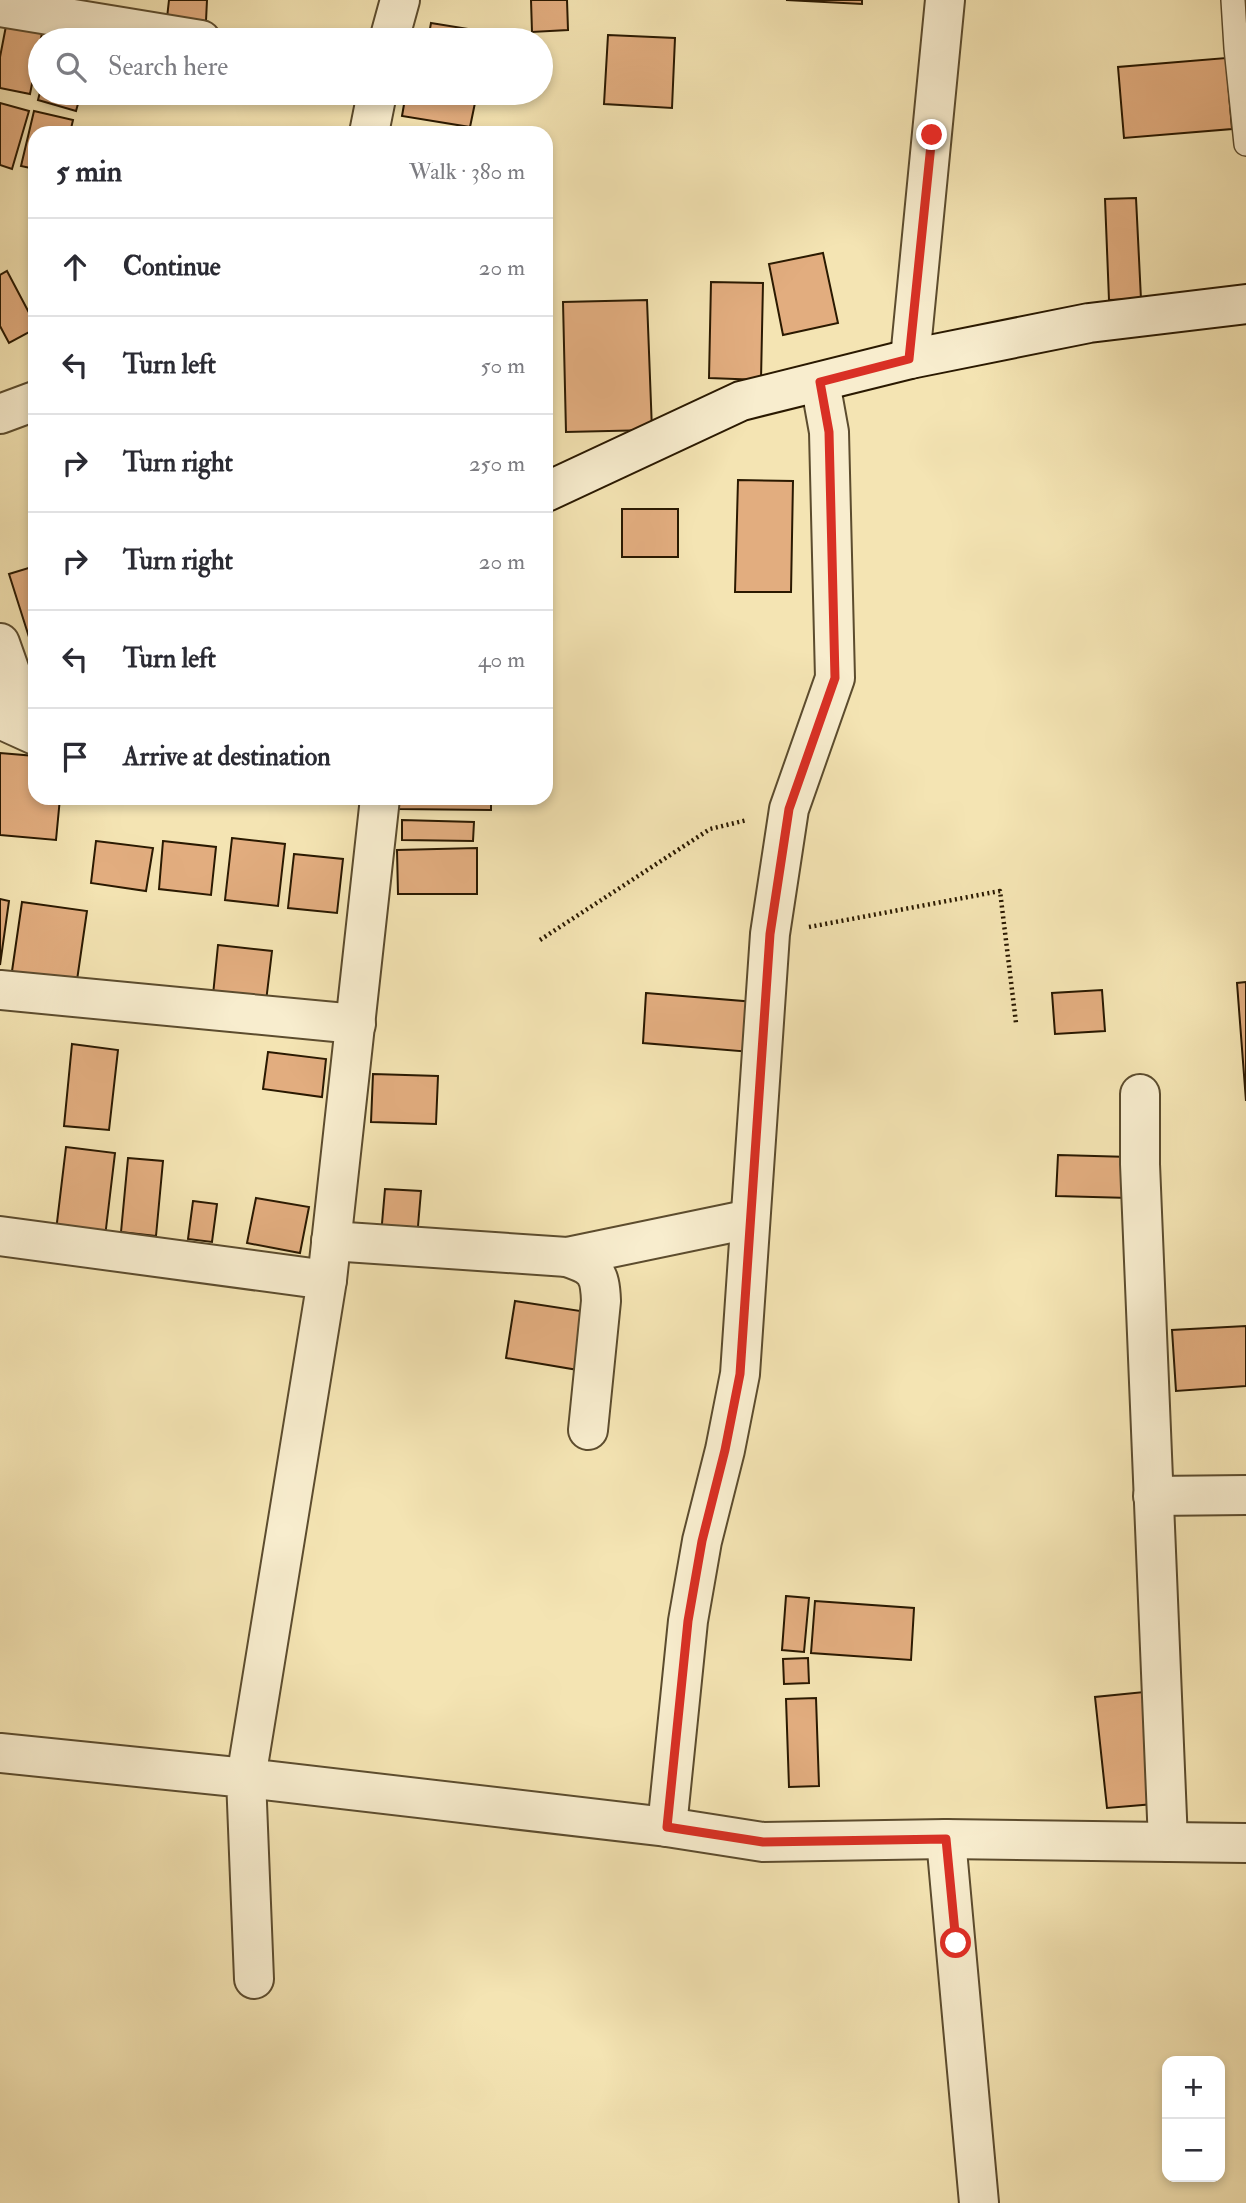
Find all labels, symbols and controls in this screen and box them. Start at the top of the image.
search box [28,28,553,105]
icon: search [52,48,90,86]
text: Search here [108,51,228,83]
route end [916,119,947,150]
text: 5 min [56,153,122,190]
text: Walk · 380 m [409,157,525,186]
icon: ahead [56,248,94,286]
text: Continue [123,251,221,283]
text: 20 m [479,253,525,282]
icon: left [56,346,94,384]
text: Turn left [123,349,216,381]
text: 50 m [481,351,525,380]
icon: right [56,444,94,482]
text: Turn right [123,447,233,479]
text: 250 m [469,449,525,478]
icon: right [56,542,94,580]
text: Turn right [123,545,233,577]
text: 20 m [479,547,525,576]
icon: left [56,640,94,678]
text: Turn left [123,643,216,675]
text: 40 m [478,645,525,674]
icon: arrive [56,738,94,776]
text: Arrive at destination [123,741,331,773]
route start [940,1927,971,1958]
map controls [1162,2056,1225,2182]
button: + [1162,2056,1225,2119]
button: − [1162,2119,1225,2182]

